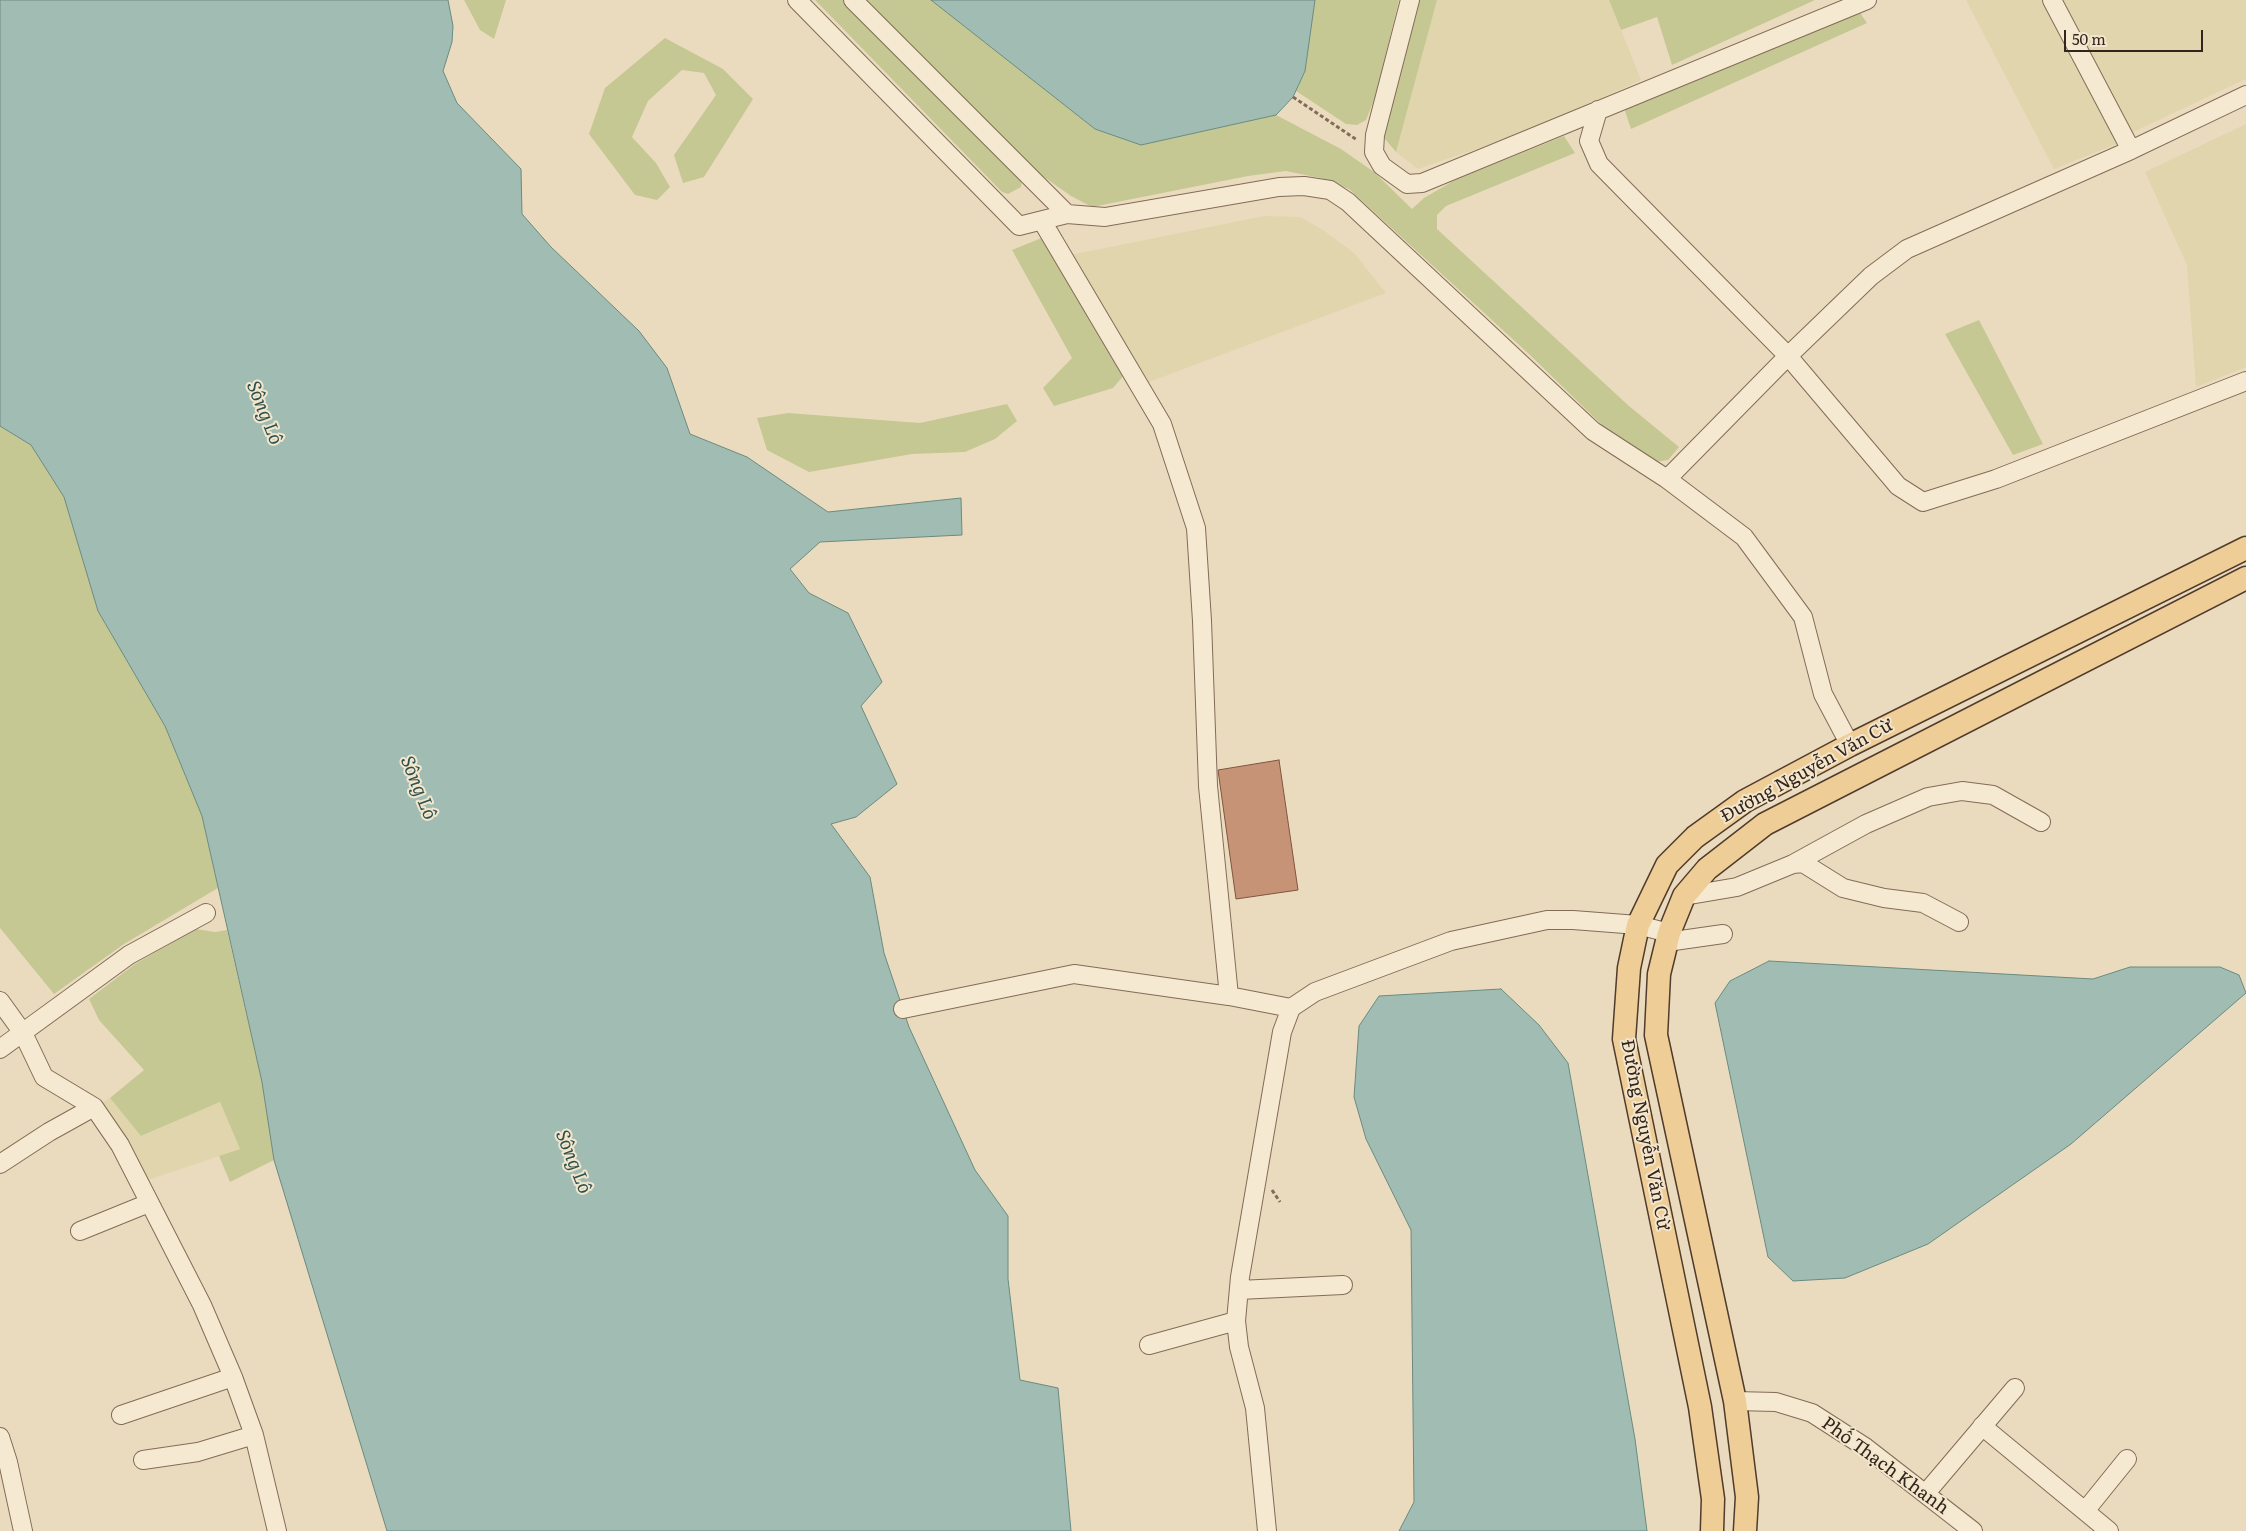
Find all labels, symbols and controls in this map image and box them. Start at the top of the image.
scale bar [2066,20,2205,52]
text: 50 m [2072,27,2106,50]
water label: Sông Lô [241,378,287,448]
street label: Đường Nguyễn Văn Cừ [1717,715,1897,827]
water label: Sông Lô [395,753,441,823]
street label: Đường Nguyễn Văn Cừ [1616,1038,1674,1232]
water label: Sông Lô [550,1127,596,1197]
street label: Phố Thạch Khanh [1817,1413,1953,1519]

